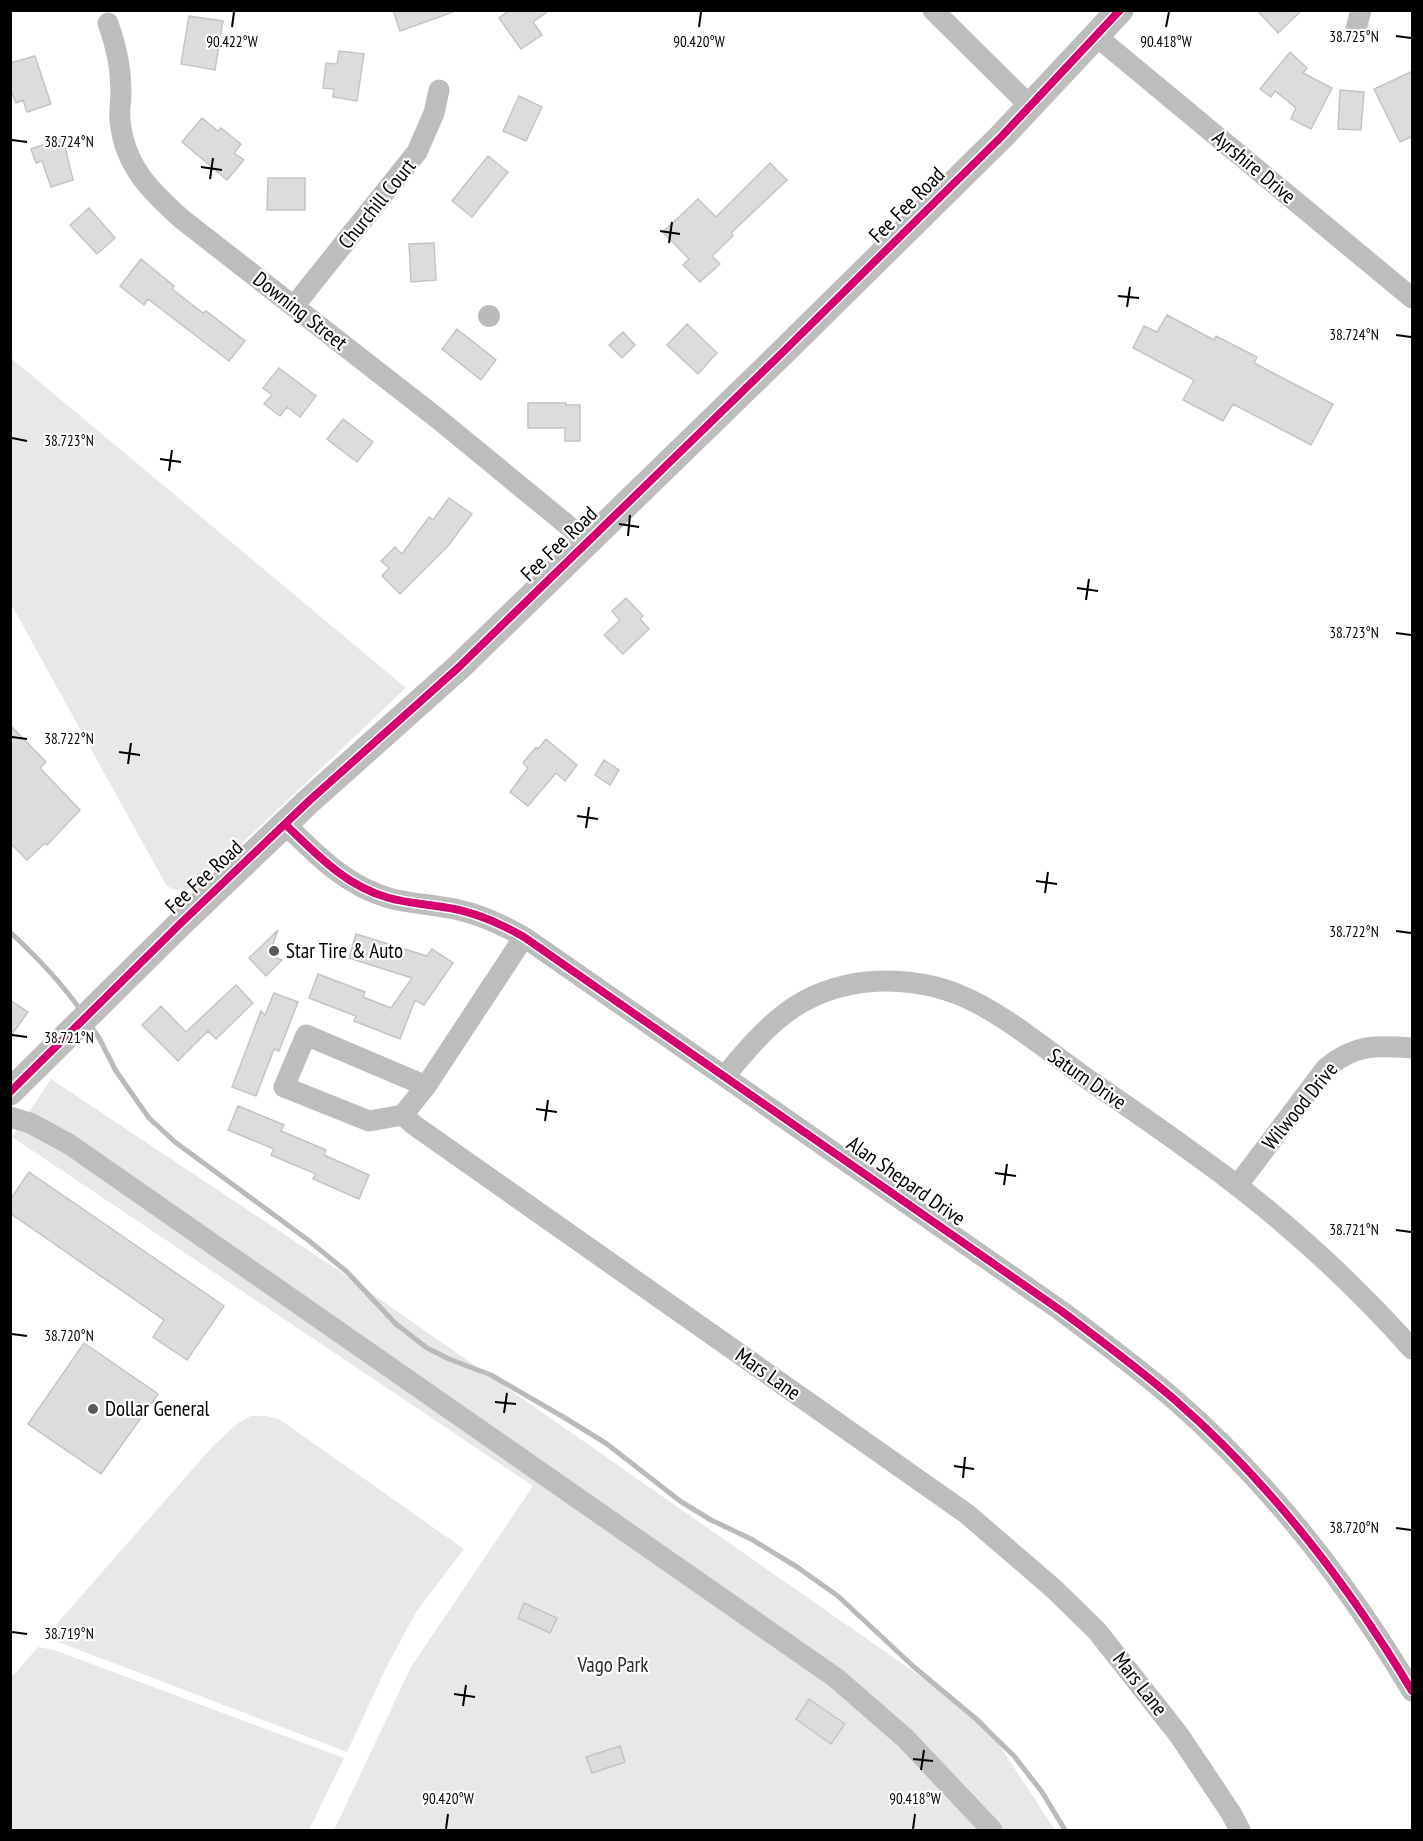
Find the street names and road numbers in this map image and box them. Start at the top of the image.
street label: Ayrshire Drive [1207,124,1302,209]
street label: Churchill Court [332,153,421,254]
street label: Fee Fee Road [863,161,950,248]
street label: Downing Street [248,265,353,356]
street label: Fee Fee Road [515,500,603,587]
street label: Fee Fee Road [159,834,248,919]
street label: Saturn Drive [1043,1042,1132,1115]
street label: Wilwood Drive [1256,1056,1343,1155]
street label: Alan Shepard Drive [842,1130,971,1231]
street label: Mars Lane [730,1341,806,1406]
street label: Mars Lane [1107,1646,1174,1721]

